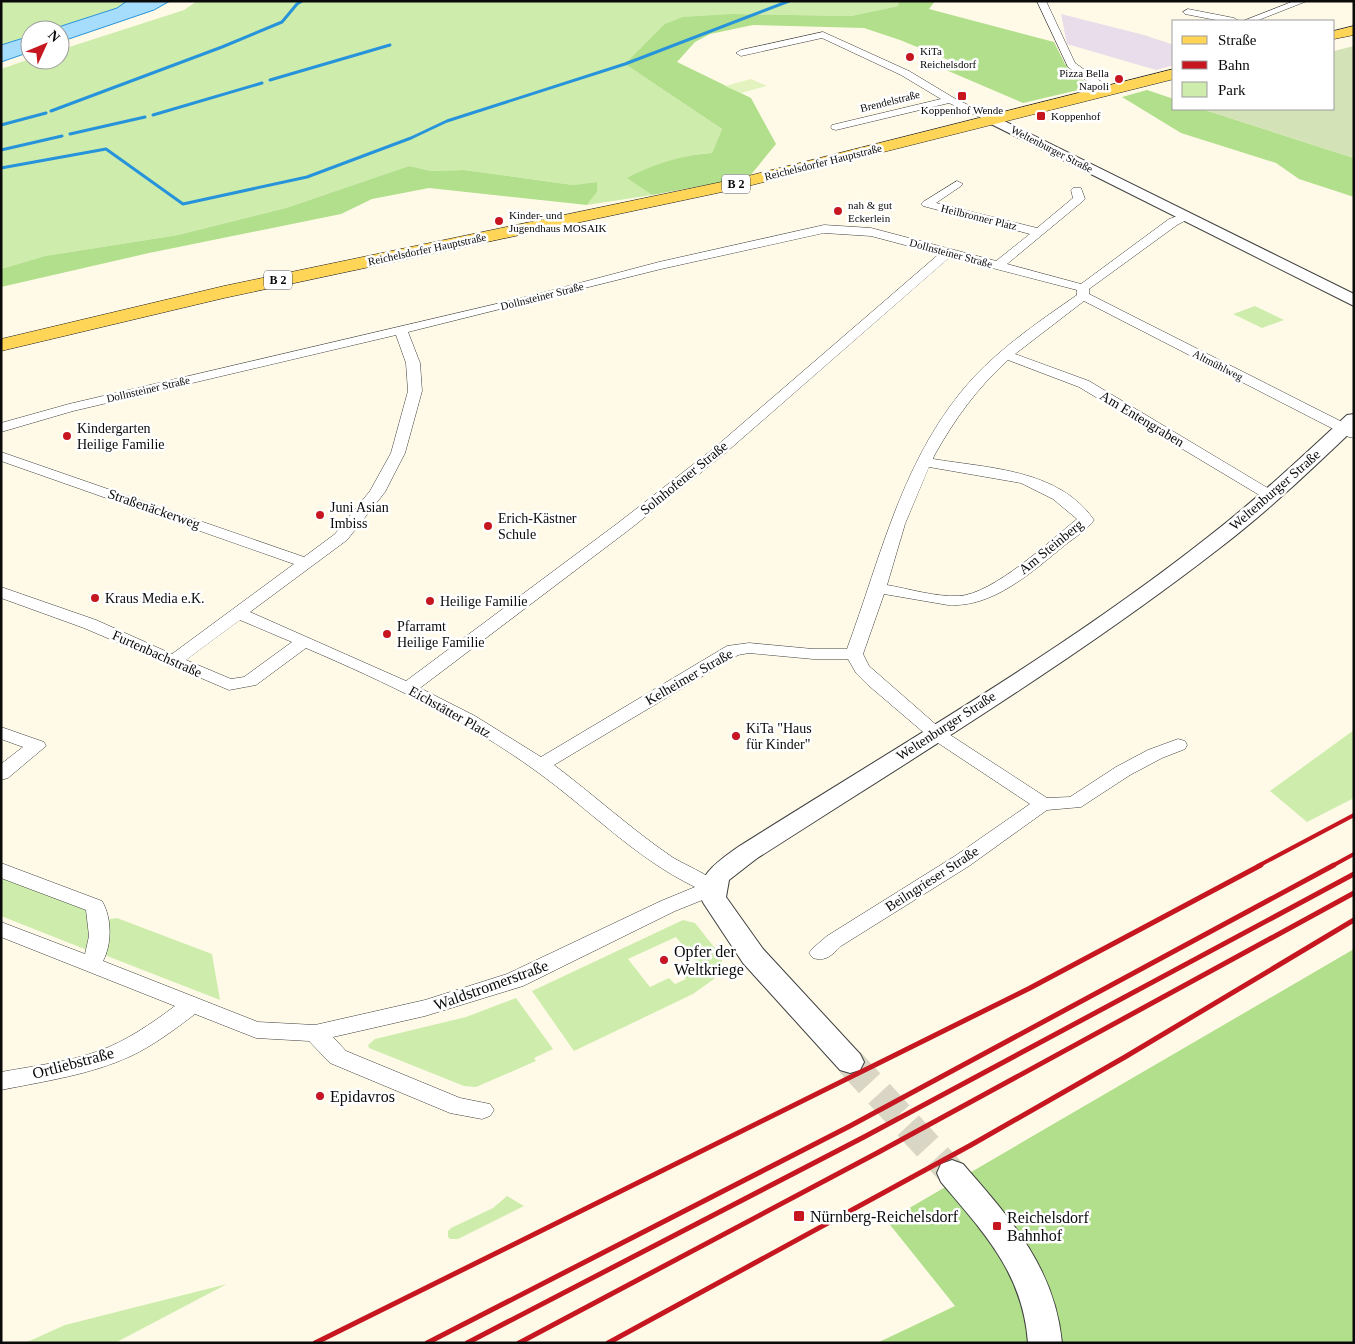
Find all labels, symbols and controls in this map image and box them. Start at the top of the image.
north arrow [20,20,70,70]
legend [1172,20,1335,110]
text: N [45,27,63,45]
text: Straße [1218,32,1257,48]
place label: KiTa Reichelsdorf [920,45,977,70]
marker: KiTa Reichelsdorf [904,51,916,63]
text: Bahn [1218,57,1250,73]
place label: Pizza Bella Napoli [1059,67,1109,92]
marker: Pizza Bella Napoli [1113,73,1125,85]
text: Park [1218,82,1246,98]
street label: Brendelstraße [859,88,921,114]
marker: Koppenhof Wende [956,90,968,102]
place label: Koppenhof Wende [921,104,1003,116]
marker: Koppenhof [1035,110,1047,122]
place label: Koppenhof [1051,110,1101,122]
street label: Weltenburger Straße [1009,123,1095,175]
street label: Reichelsdorfer Hauptstraße [763,142,883,182]
road number: B 2 [722,174,750,193]
place label: nah & gut Eckerlein [848,199,892,224]
street label: Heilbronner Platz [940,202,1018,232]
marker: nah & gut Eckerlein [832,205,844,217]
place label: Kinder- und Jugendhaus MOSAIK [509,209,607,234]
marker: Kinder- und Jugendhaus MOSAIK [493,215,505,227]
street label: Reichelsdorfer Hauptstraße [367,231,487,267]
street label: Dollnsteiner Straße [908,236,994,270]
road number: B 2 [264,270,292,290]
street label: Dollnsteiner Straße [499,280,585,312]
street label: Altmühlweg [1191,347,1246,383]
street label: Dollnsteiner Straße [105,374,191,404]
street label: Am Entengraben [1097,388,1187,450]
place label: Kindergarten Heilige Familie [77,421,164,452]
marker: Kindergarten Heilige Familie [61,430,73,442]
street label: Solnhofener Straße [637,438,731,518]
street label: Weltenburger Straße [1227,447,1323,533]
street label: Straßenäckerweg [106,486,202,532]
place label: Juni Asian Imbiss [330,500,389,531]
marker: Juni Asian Imbiss [314,509,326,521]
place label: Erich-Kästner Schule [498,511,577,542]
street label: Am Steinberg [1016,517,1086,577]
marker: Erich-Kästner Schule [482,520,494,532]
place label: Kraus Media e.K. [105,591,205,606]
marker: Kraus Media e.K. [89,592,101,604]
place label: Heilige Familie [440,594,527,609]
marker: Heilige Familie [424,595,436,607]
place label: Pfarramt Heilige Familie [397,619,484,650]
street label: Furtenbachstraße [110,628,204,680]
marker: Pfarramt Heilige Familie [381,628,393,640]
street label: Kelheimer Straße [643,646,735,708]
street label: Eichstätter Platz [406,683,494,741]
street label: Weltenburger Straße [894,688,998,764]
place label: KiTa "Haus für Kinder" [746,721,812,752]
marker: KiTa "Haus für Kinder" [730,730,742,742]
street label: Beilngrieser Straße [883,843,981,915]
place label: Opfer der Weltkriege [674,943,744,979]
marker: Opfer der Weltkriege [658,954,670,966]
street label: Waldstromerstraße [431,956,551,1014]
street label: Ortliebstraße [30,1044,116,1082]
place label: Epidavros [330,1088,395,1106]
marker: Epidavros [314,1090,326,1102]
place label: Nürnberg-Reichelsdorf [810,1208,959,1226]
marker: Nürnberg-Reichelsdorf [792,1209,806,1223]
place label: Reichelsdorf Bahnhof [1007,1209,1089,1244]
marker: Reichelsdorf Bahnhof [991,1220,1003,1232]

